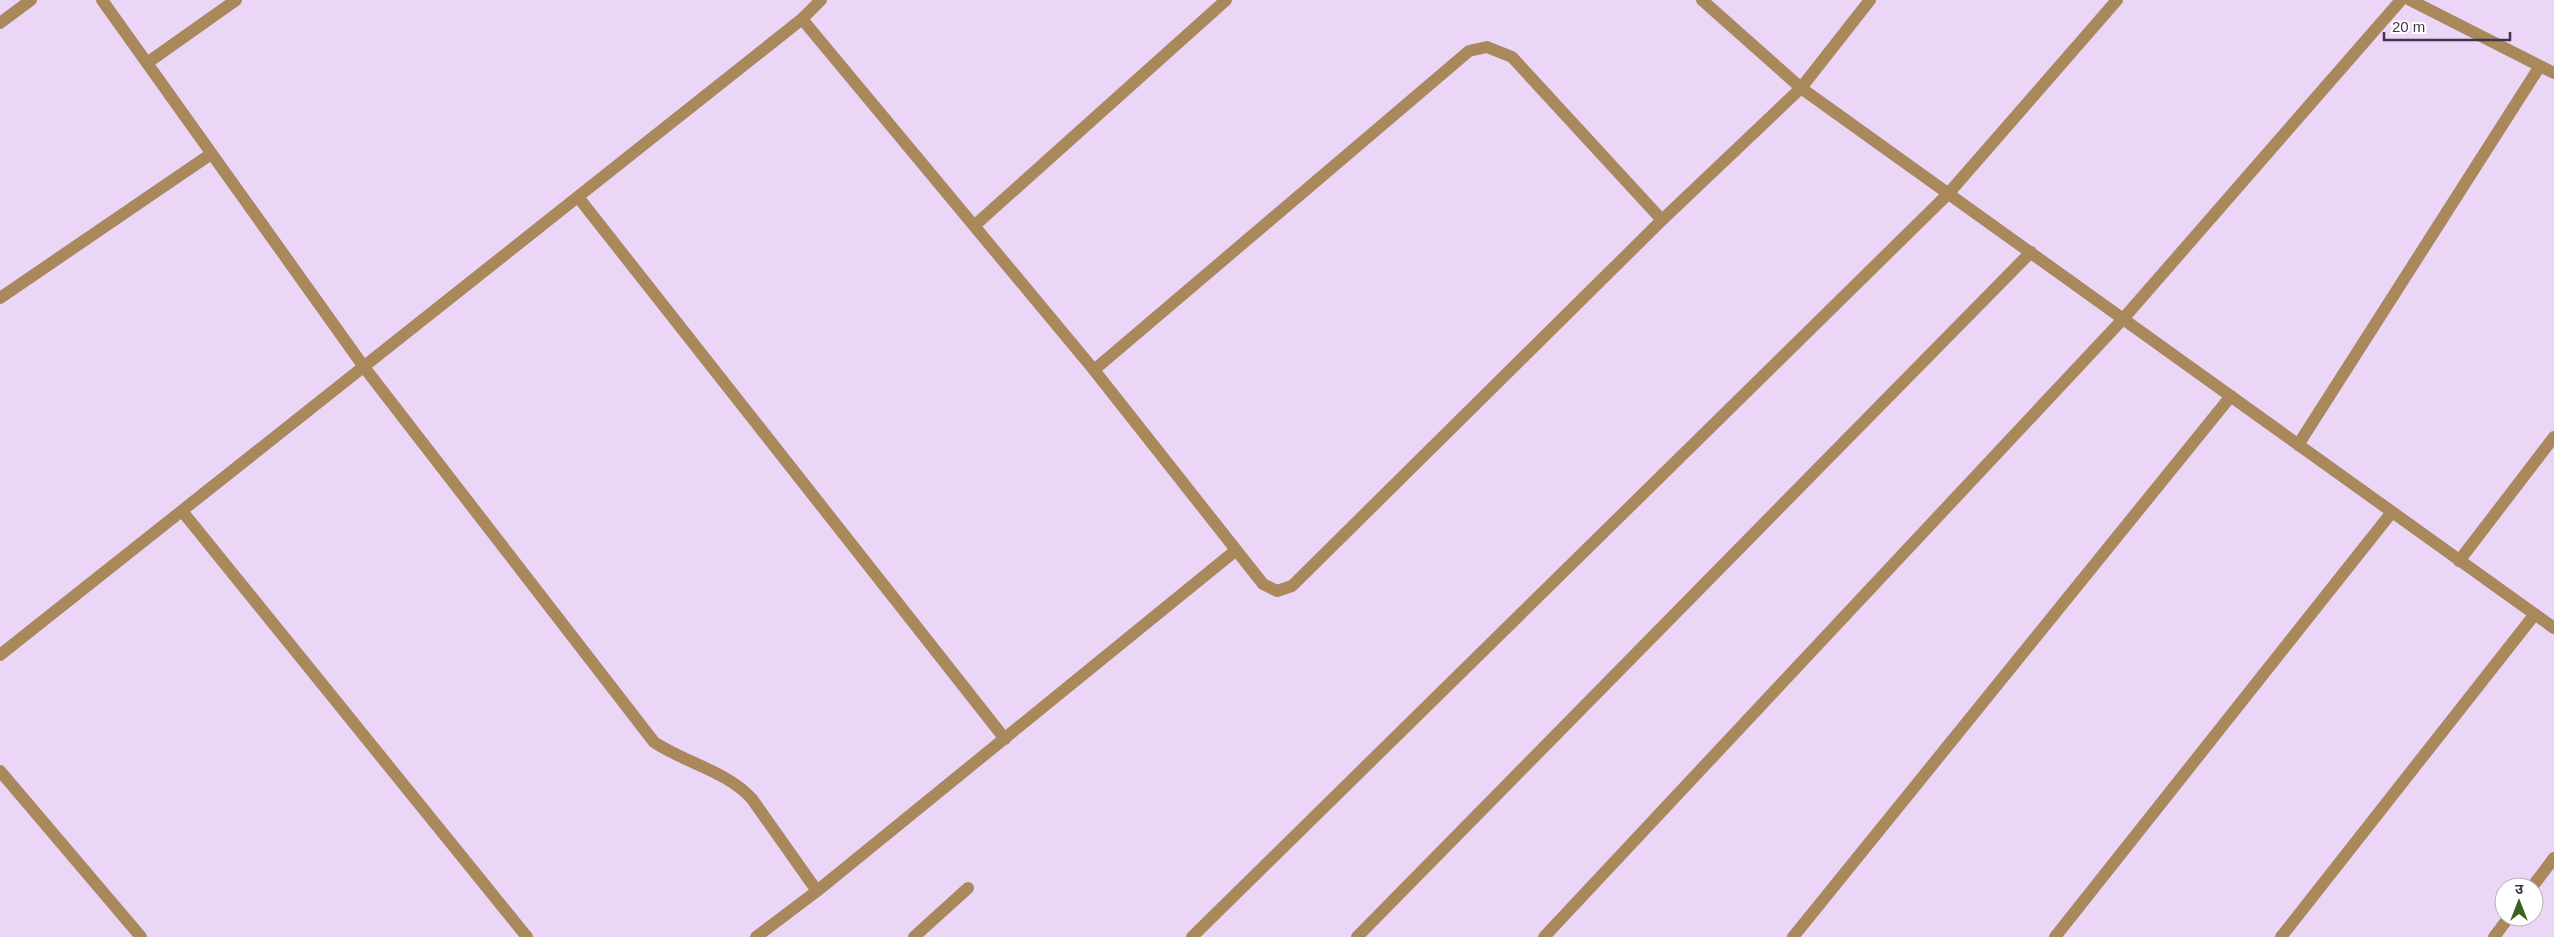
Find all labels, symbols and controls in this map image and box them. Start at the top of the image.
scale bar [2384,10,2510,42]
text: 20 m [2392,18,2425,35]
north arrow [2494,877,2544,927]
text: उ [2515,881,2524,897]

